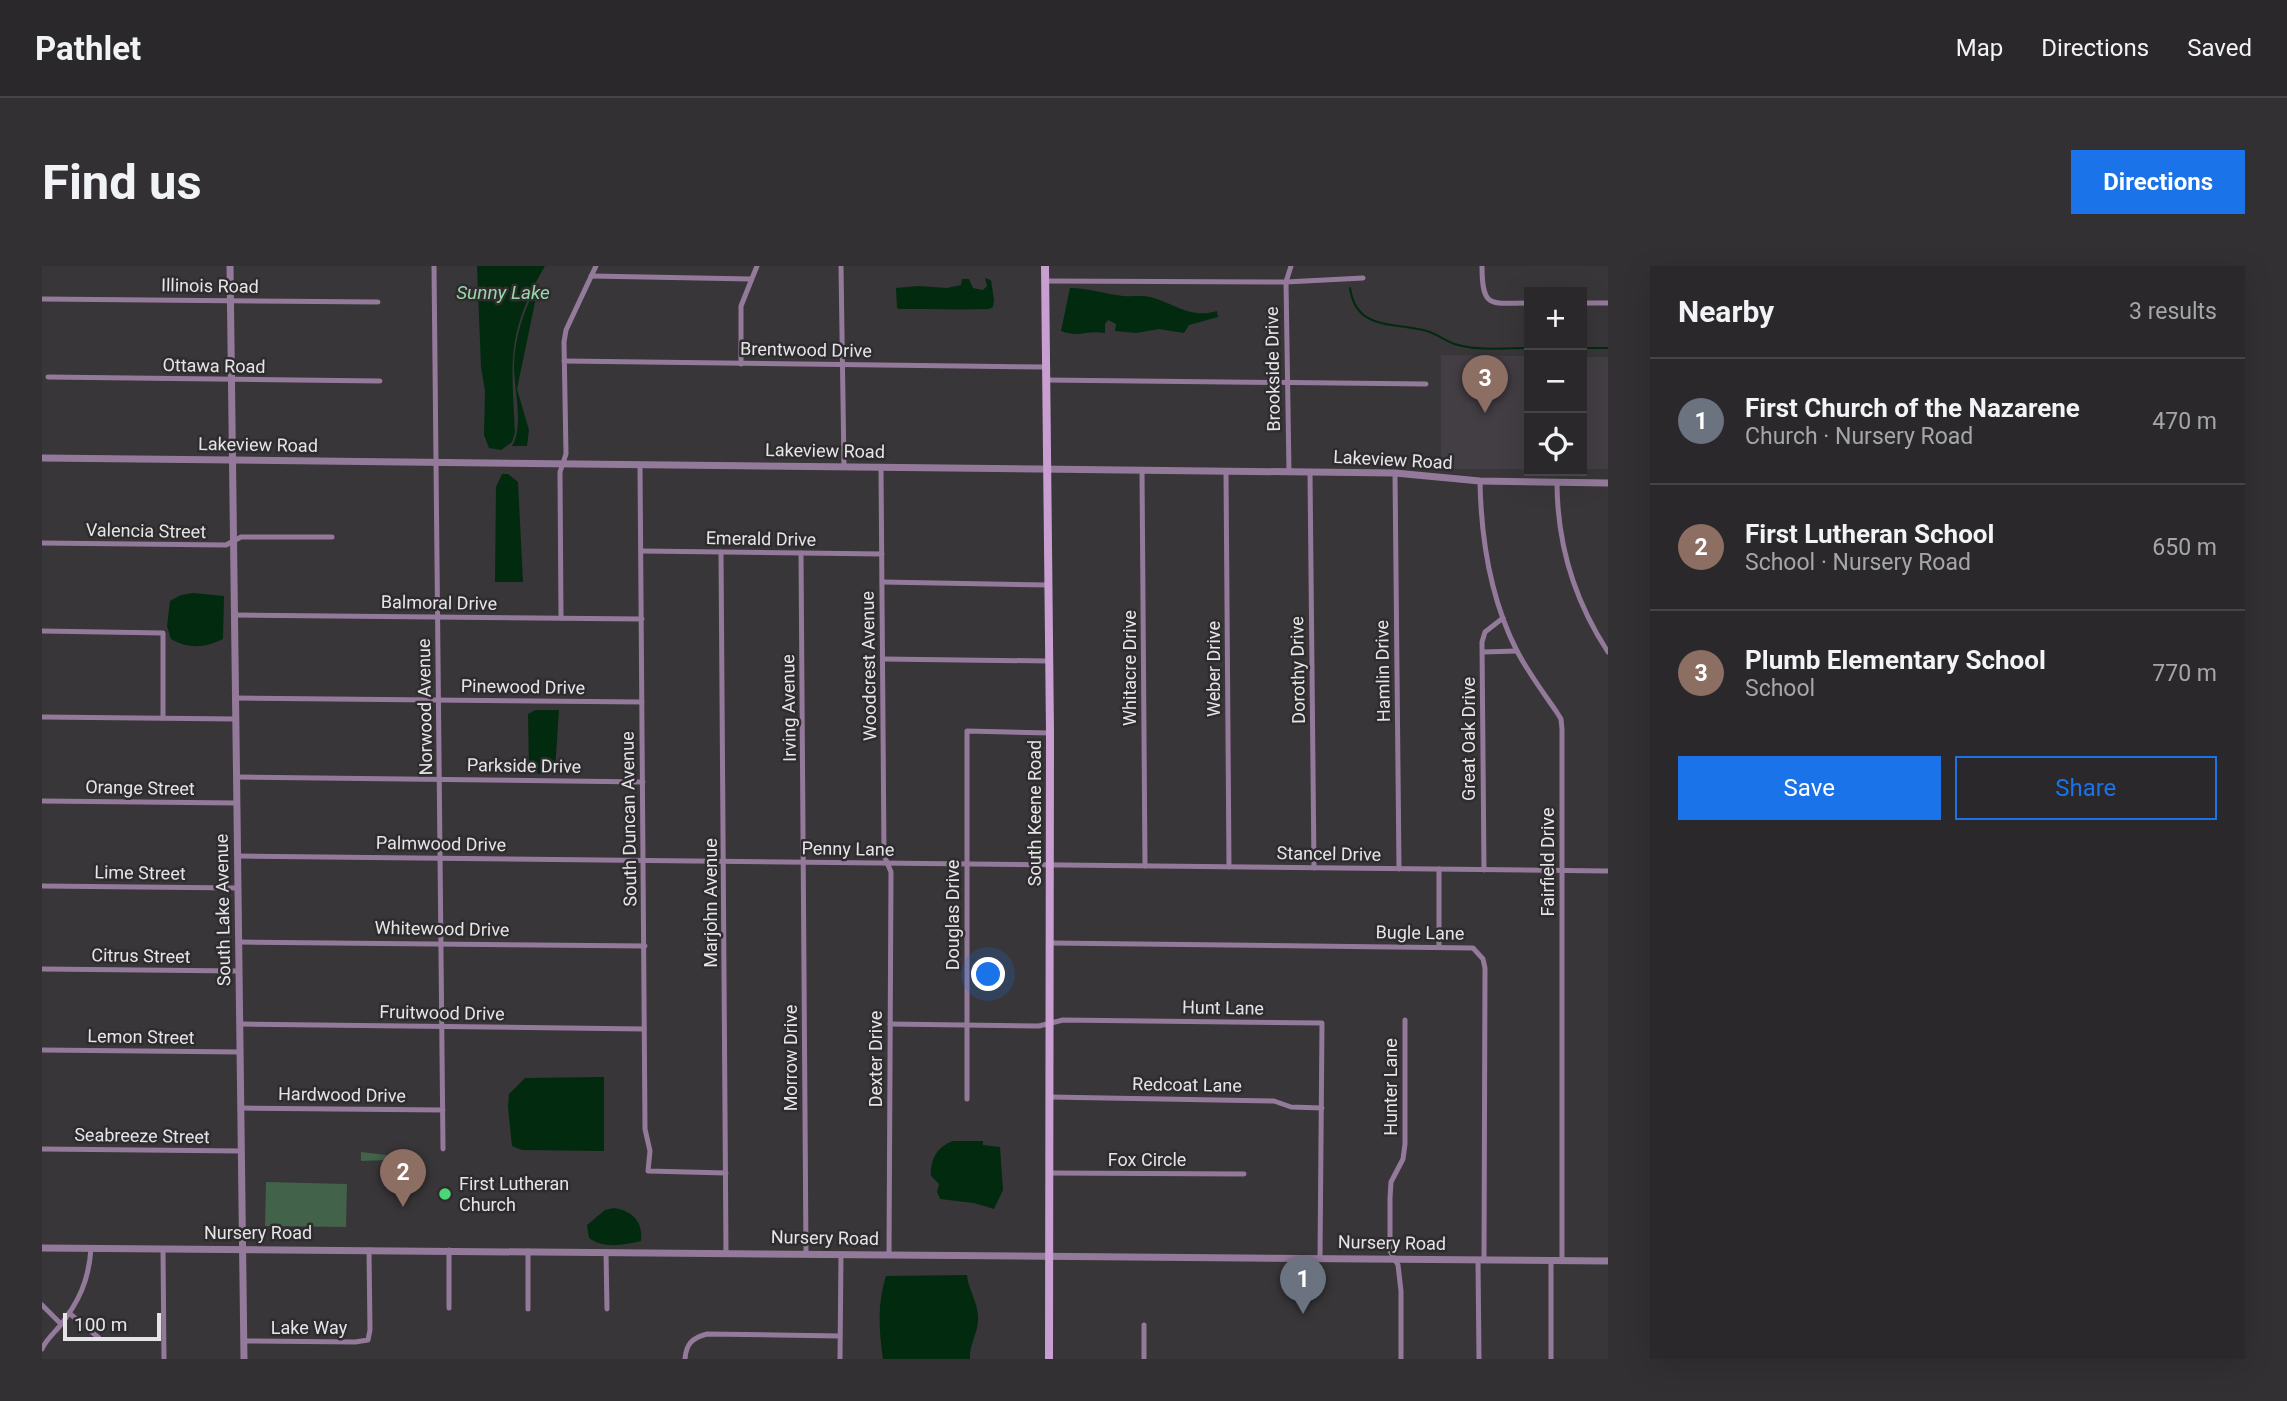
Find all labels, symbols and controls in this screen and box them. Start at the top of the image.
text: Pathlet [35,29,141,68]
text: Map [1956,34,2003,62]
text: Directions [2041,34,2149,62]
text: Saved [2187,34,2252,62]
button: Directions [2071,150,2245,214]
text: Find us [42,154,202,211]
street label: Illinois Road [161,274,259,297]
water label: Sunny Lake [456,281,550,304]
map controls [1524,287,1587,476]
button: + [1524,287,1587,350]
text: Nearby [1678,294,1774,329]
text: 3 results [2129,298,2217,325]
street label: Brookside Drive [1261,306,1284,432]
street label: Brentwood Drive [740,338,872,361]
button: − [1524,350,1587,413]
street label: Ottawa Road [162,354,266,377]
pin: 3 [1462,355,1508,413]
text: First Church of the Nazarene [1745,393,2080,423]
text: 1 [1694,408,1708,435]
text: 470 m [2152,408,2217,435]
button: locate [1524,413,1587,476]
text: Church · Nursery Road [1745,423,1973,450]
street label: Lakeview Road [198,433,318,456]
street label: Lakeview Road [765,439,885,462]
street label: Lakeview Road [1333,446,1453,473]
street label: Valencia Street [86,519,206,542]
text: First Lutheran School [1745,519,1994,549]
street label: Emerald Drive [706,527,816,550]
text: 2 [1694,534,1708,561]
text: 650 m [2152,534,2217,561]
text: School · Nursery Road [1745,549,1971,576]
street label: Balmoral Drive [381,591,497,614]
street label: Woodcrest Avenue [857,591,880,741]
street label: Whitacre Drive [1119,610,1140,726]
street label: Dorothy Drive [1286,616,1309,724]
street label: Hamlin Drive [1371,620,1394,722]
street label: Weber Drive [1203,621,1224,717]
street label: Norwood Avenue [413,638,436,776]
text: Plumb Elementary School [1745,645,2046,675]
street label: Irving Avenue [777,654,800,762]
text: 3 [1694,660,1708,687]
text: 770 m [2152,660,2217,687]
street label: Pinewood Drive [461,675,585,698]
text: School [1745,675,1815,702]
street label: Great Oak Drive [1458,677,1479,801]
street label: South Duncan Avenue [616,731,641,907]
street label: South Keene Road [1024,740,1045,886]
street label: Parkside Drive [467,754,581,777]
button: Save [1678,756,1941,820]
button: Share [1955,756,2217,820]
street label: Orange Street [85,776,195,799]
street label: Fairfield Drive [1537,808,1558,916]
street label: Palmwood Drive [376,832,506,855]
street label: South Lake Avenue [211,834,234,986]
street label: Penny Lane [802,837,894,860]
street label: Marjohn Avenue [700,838,721,968]
street label: Stancel Drive [1277,842,1381,865]
street label: Douglas Drive [942,860,963,970]
street label: Lime Street [94,861,186,884]
street label: Whitewood Drive [374,917,510,940]
street label: Bugle Lane [1376,921,1464,944]
street label: Citrus Street [91,944,191,967]
your location [971,957,1005,991]
street label: Hunt Lane [1182,996,1264,1019]
street label: Fruitwood Drive [379,1001,505,1024]
street label: Morrow Drive [780,1005,801,1111]
street label: Dexter Drive [865,1011,886,1107]
street label: Lemon Street [87,1025,195,1048]
street label: Hunter Lane [1380,1038,1401,1136]
street label: Redcoat Lane [1132,1073,1242,1096]
street label: Hardwood Drive [278,1083,406,1106]
street label: Seabreeze Street [74,1124,210,1147]
pin: 2 [380,1149,426,1207]
street label: Fox Circle [1108,1149,1186,1170]
place label: First Lutheran Church [459,1173,569,1215]
marker: First Lutheran Church [437,1186,453,1202]
street label: Nursery Road [204,1222,312,1243]
street label: Nursery Road [771,1226,879,1249]
street label: Nursery Road [1338,1231,1446,1254]
pin: 1 [1280,1256,1326,1314]
scale bar [63,1310,161,1342]
text: 100 m [74,1313,127,1336]
street label: Lake Way [271,1317,348,1338]

